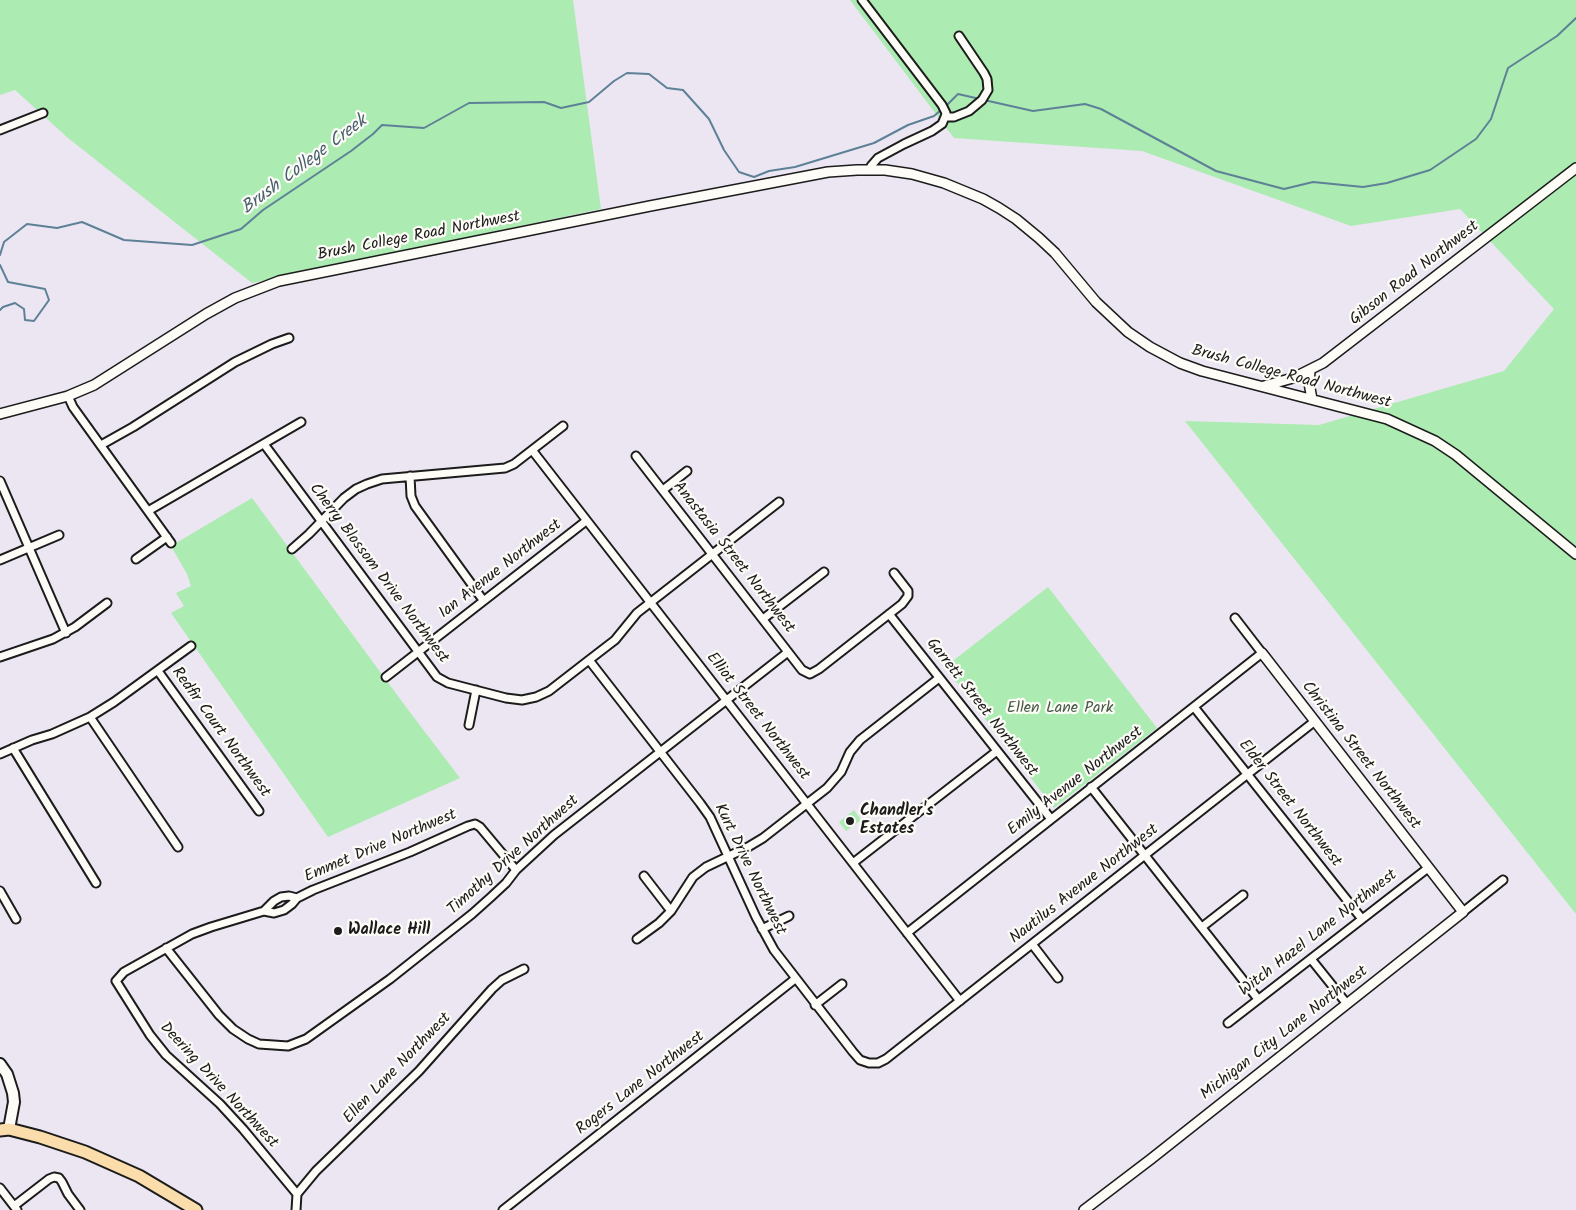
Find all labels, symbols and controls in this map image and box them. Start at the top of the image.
water label: Brush College Creek [238,112,372,220]
street label: Brush College Road Northwest [316,208,522,266]
street label: Gibson Road Northwest [1347,218,1483,330]
street label: Brush College Road Northwest [1189,342,1393,414]
street label: Anastasia Street Northwest [668,478,798,638]
street label: Cherry Blossom Drive Northwest [304,480,452,668]
street label: Ian Avenue Northwest [436,516,566,624]
street label: Garrett Street Northwest [921,635,1041,781]
street label: Elliot Street Northwest [701,649,813,785]
street label: Redfir Court Northwest [166,664,274,802]
street label: Christina Street Northwest [1296,678,1424,834]
park label: Ellen Lane Park [1007,699,1113,719]
street label: Emily Avenue Northwest [1005,723,1147,841]
street label: Elder Street Northwest [1233,737,1345,871]
street label: Timothy Drive Northwest [444,792,584,920]
street label: Kurt Drive Northwest [709,801,789,939]
place label: Chandler's Estates [860,802,933,840]
street label: Emmet Drive Northwest [302,806,460,888]
marker: Chandler's Estates [844,815,856,827]
street label: Nautilus Avenue Northwest [1007,821,1163,949]
street label: Witch Hazel Lane Northwest [1236,866,1402,1002]
place label: Wallace Hill [348,921,430,941]
marker: Wallace Hill [332,925,344,937]
street label: Michigan City Lane Northwest [1198,963,1372,1105]
street label: Ellen Lane Northwest [340,1010,456,1128]
street label: Deering Drive Northwest [155,1019,281,1153]
street label: Rogers Lane Northwest [573,1028,709,1140]

